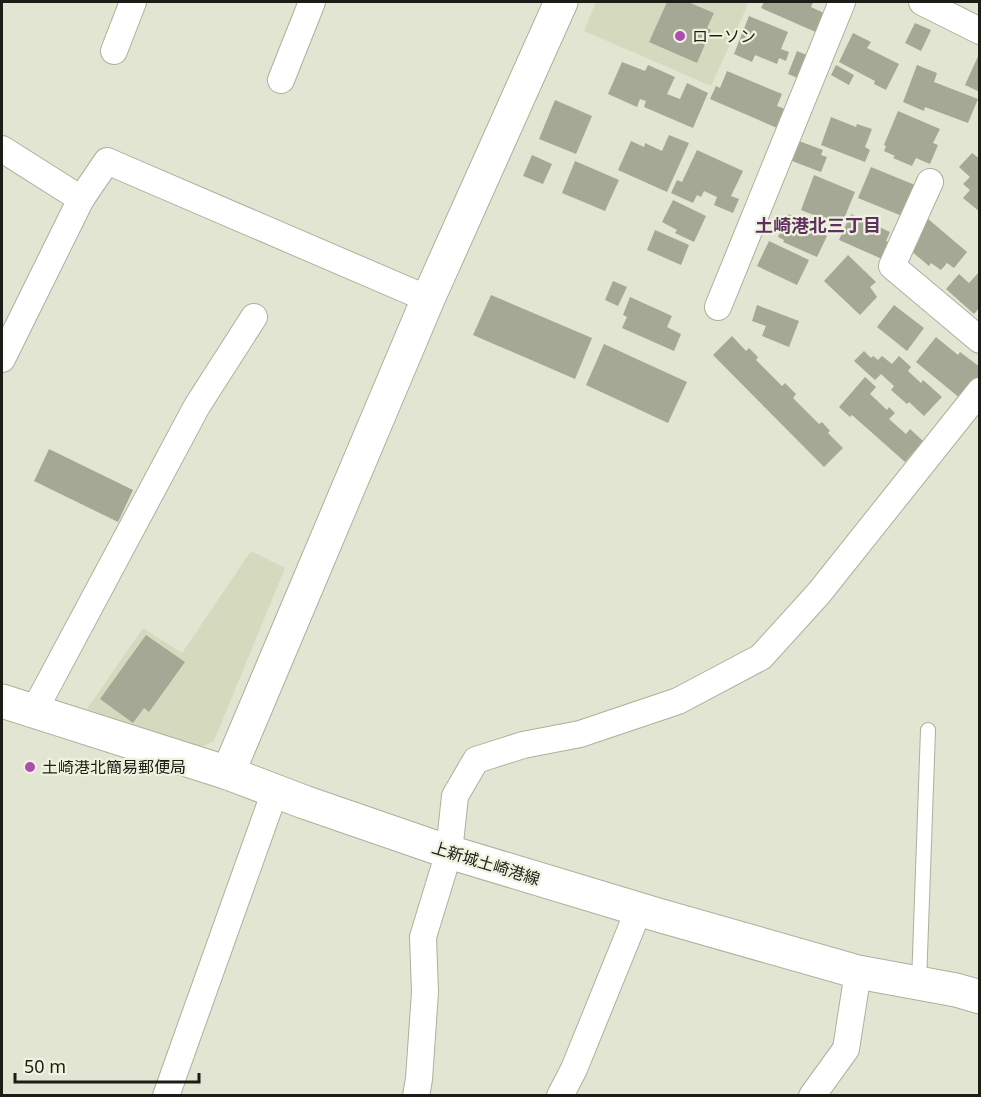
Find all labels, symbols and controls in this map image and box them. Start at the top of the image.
place label: ローソン [692,25,756,47]
marker: ローソン [673,29,687,43]
district label: 土崎港北三丁目 [755,213,881,237]
place label: 土崎港北簡易郵便局 [42,756,186,778]
marker: 土崎港北簡易郵便局 [23,760,37,774]
street label: 上新城土崎港線 [429,836,543,890]
scale bar [15,1046,200,1084]
text: 50 m [24,1054,66,1078]

